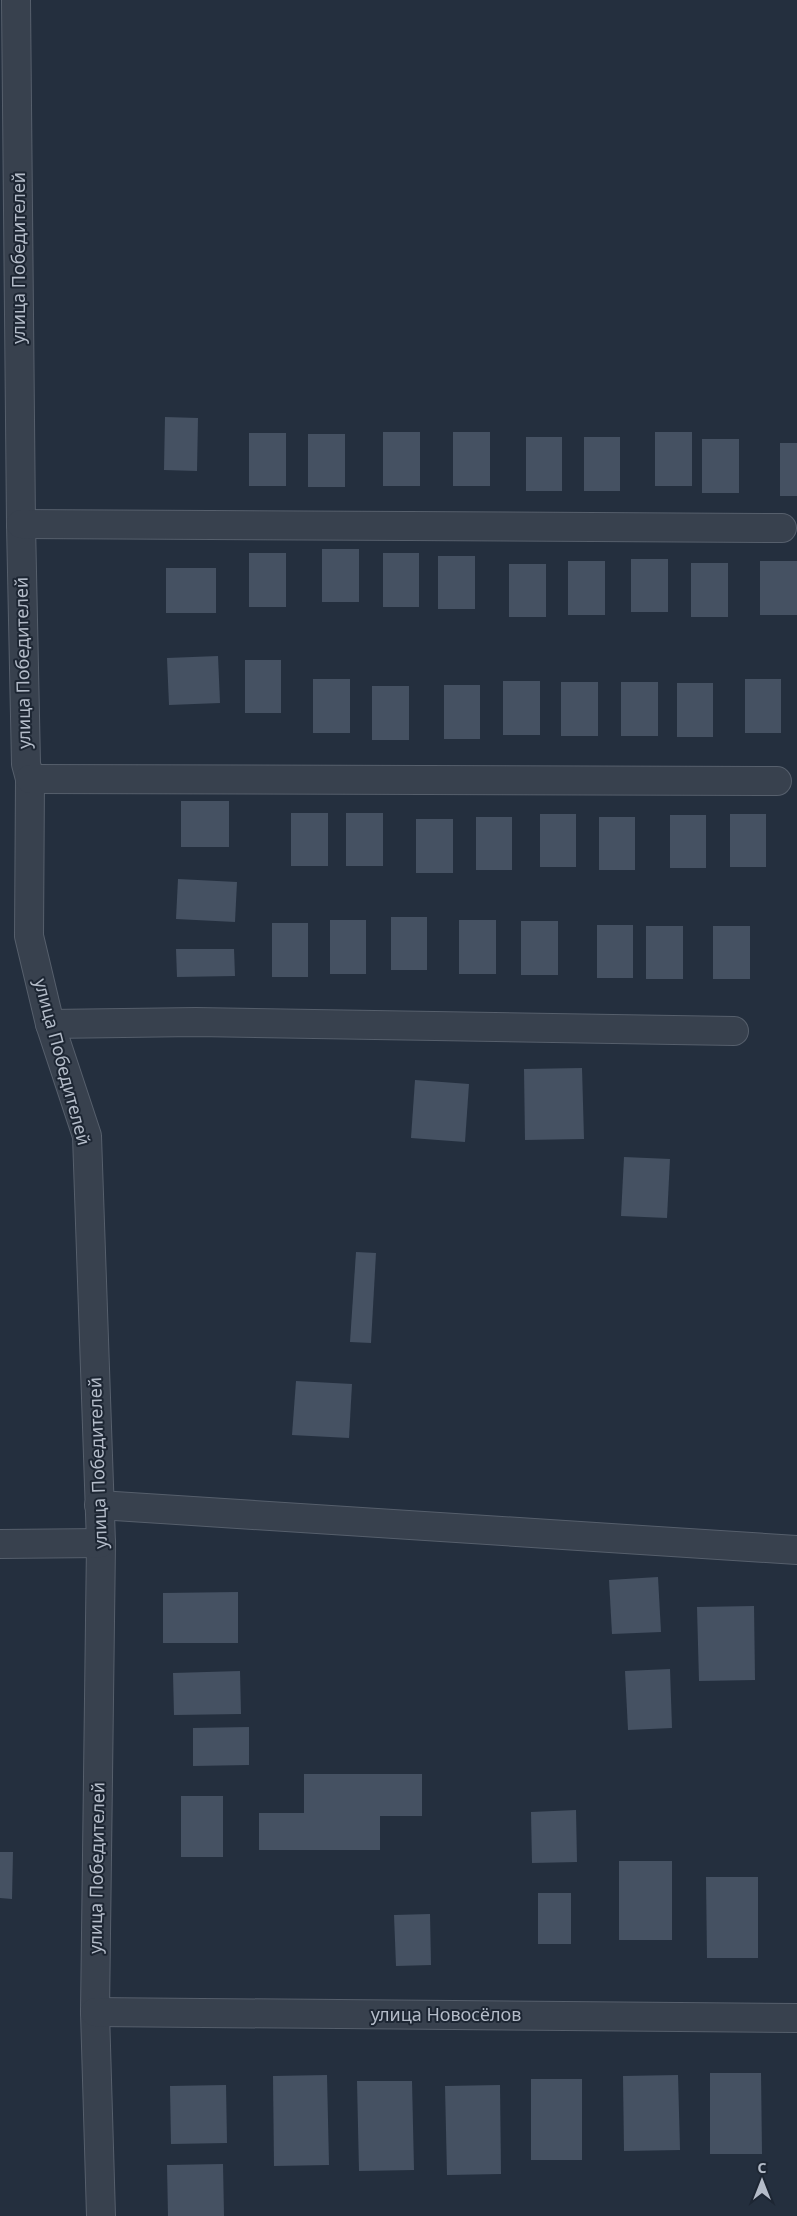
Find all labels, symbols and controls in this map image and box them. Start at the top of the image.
street label: улица Победителей [6,172,30,344]
street label: улица Победителей [9,577,35,749]
street label: улица Победителей [29,976,97,1148]
street label: улица Победителей [82,1377,112,1549]
street label: улица Победителей [83,1782,109,1954]
street label: улица Новосёлов [371,2002,521,2026]
north arrow [737,2156,787,2206]
text: С [757,2158,767,2177]

